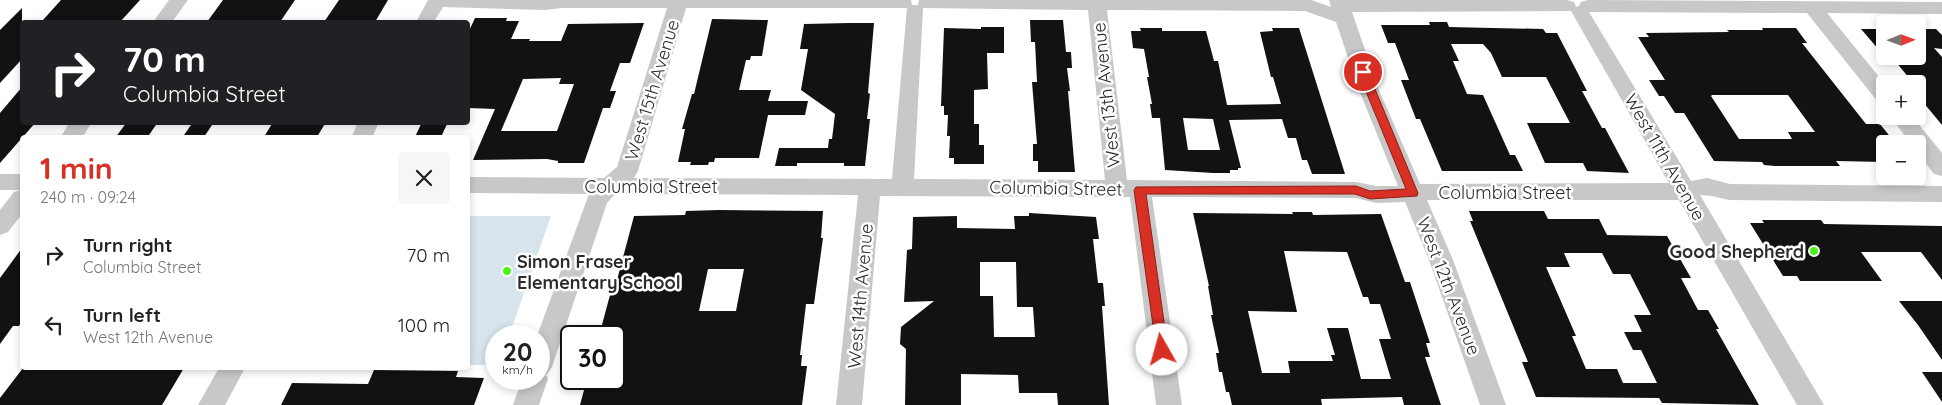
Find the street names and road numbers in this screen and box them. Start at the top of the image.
street label: West 15th Avenue [620,17,684,163]
street label: West 13th Avenue [1087,21,1125,169]
street label: West 11th Avenue [1619,89,1711,225]
street label: Columbia Street [584,175,718,198]
street label: Columbia Street [989,175,1123,201]
street label: Columbia Street [1438,181,1572,204]
street label: West 12th Avenue [1412,214,1486,358]
street label: West 14th Avenue [842,223,878,369]

